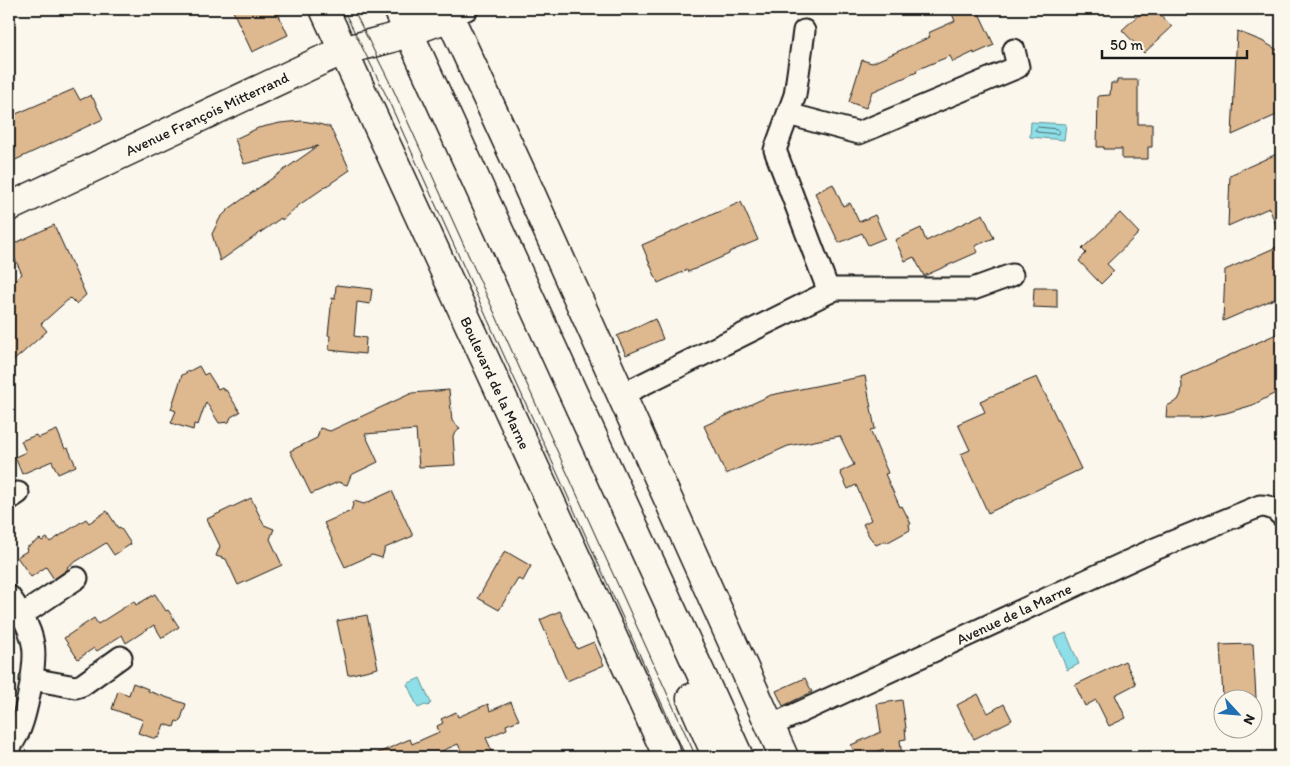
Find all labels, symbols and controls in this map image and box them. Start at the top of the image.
scale bar [1102,28,1248,60]
text: 50 m [1110,36,1143,54]
street label: Avenue François Mitterrand [123,68,291,160]
street label: Boulevard de la Marne [456,314,534,452]
street label: Avenue de la Marne [954,579,1074,649]
north arrow [1212,688,1262,738]
text: N [1240,712,1259,727]

